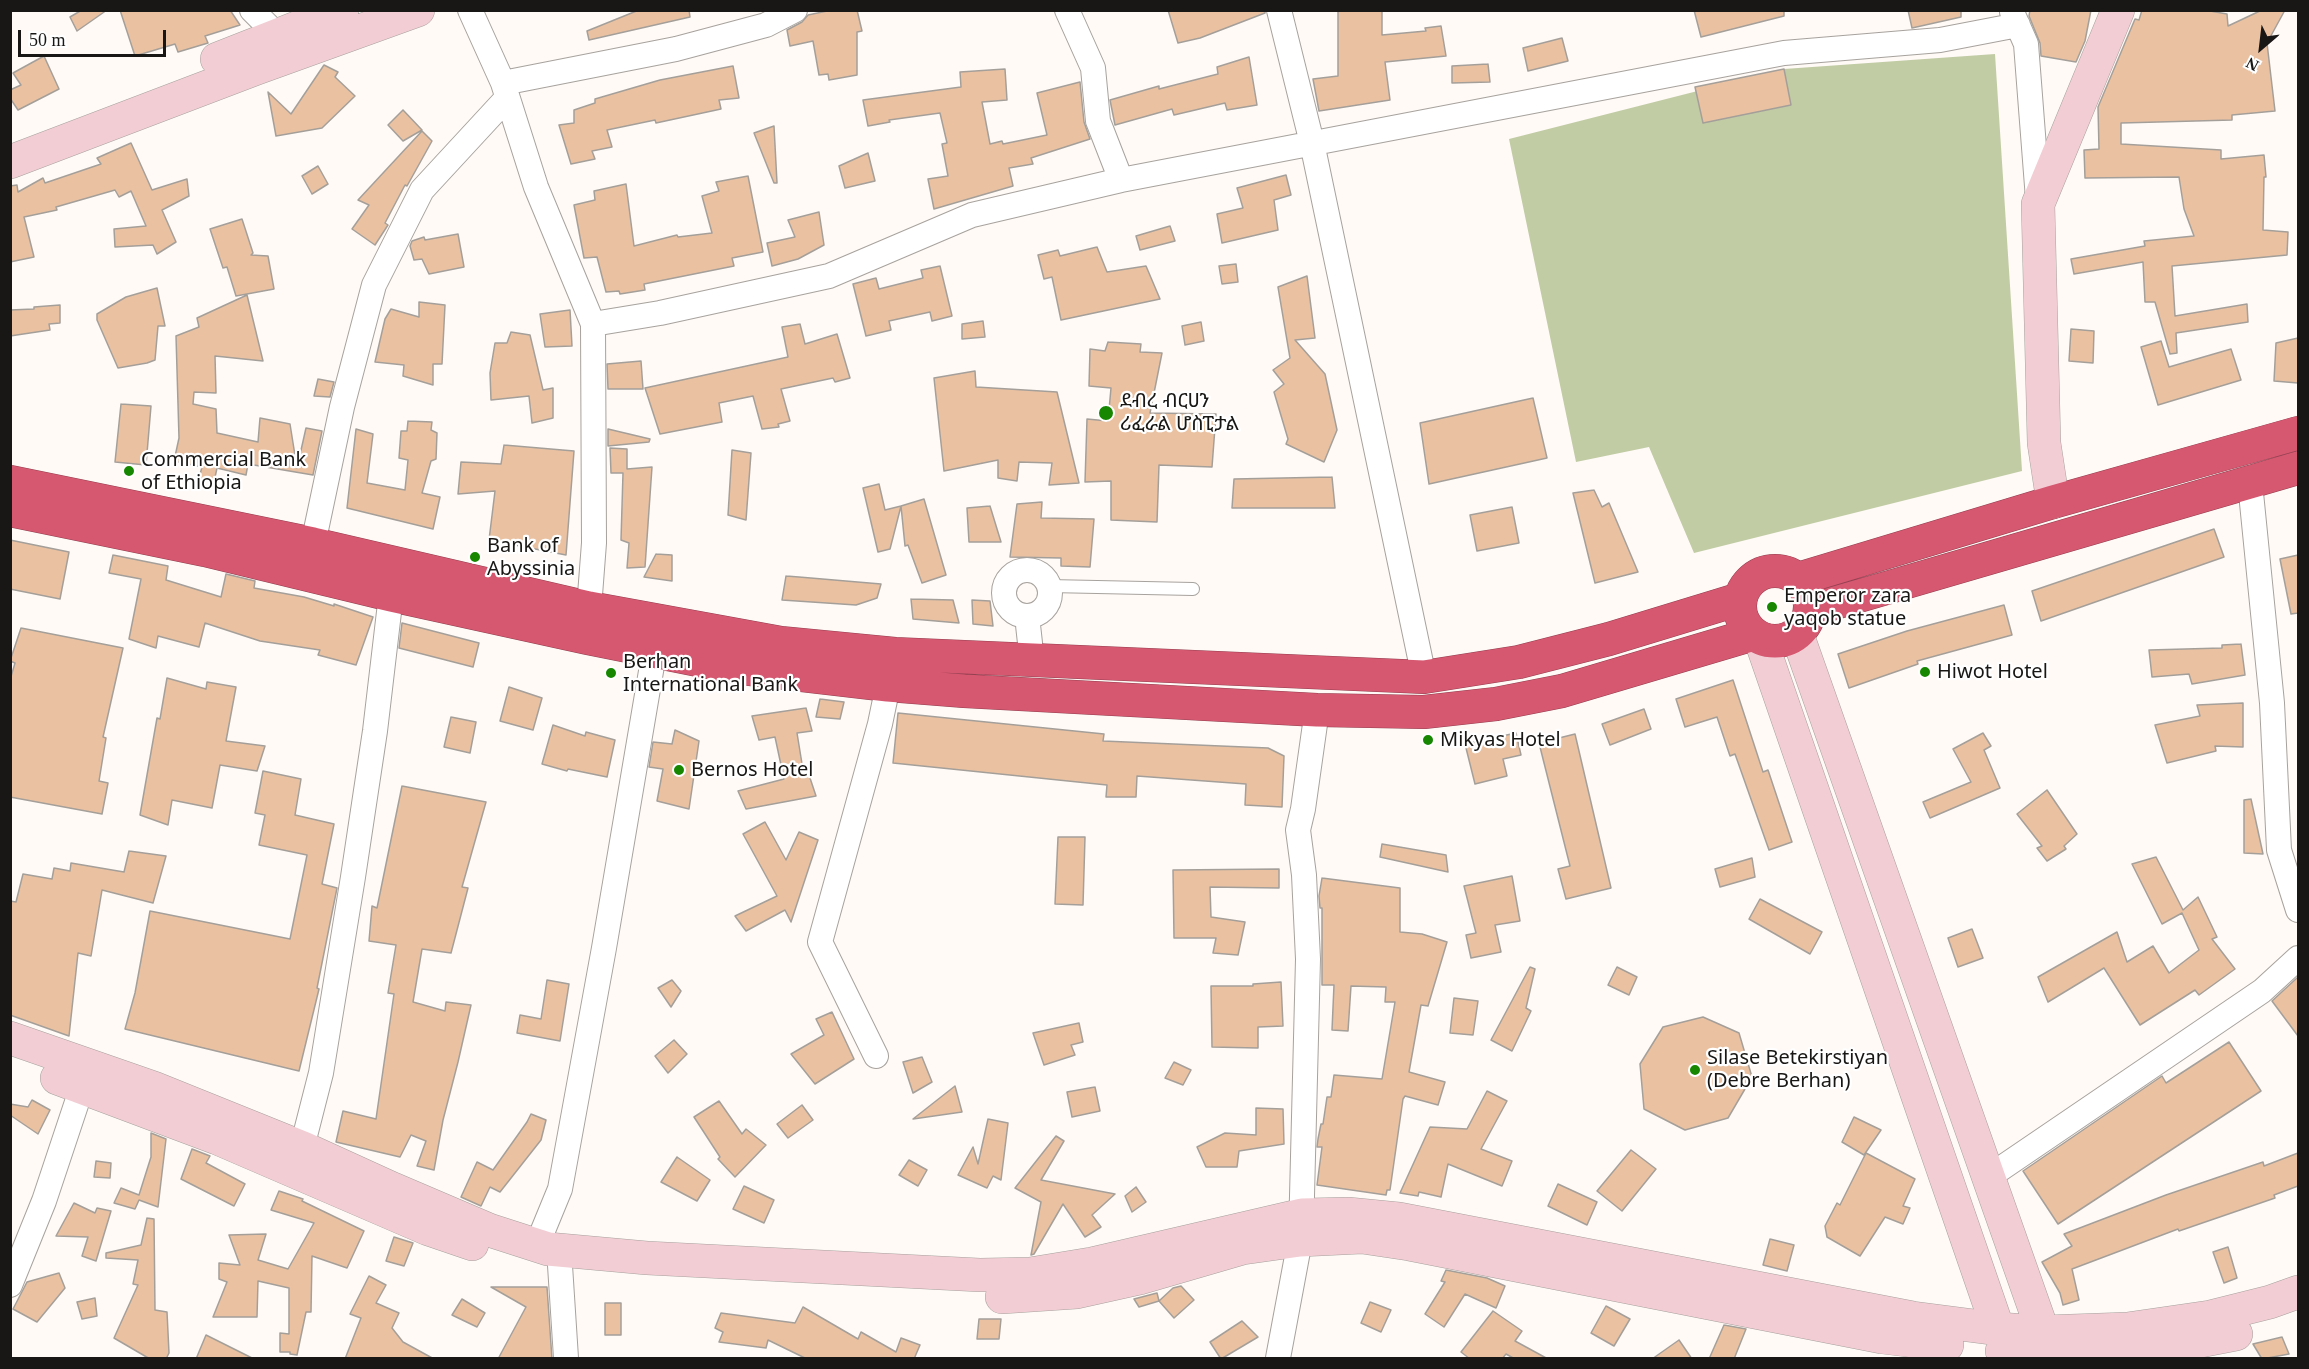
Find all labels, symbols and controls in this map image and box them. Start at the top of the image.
scale bar [21,18,170,56]
north arrow [2231,18,2291,78]
text: 50 m [29,30,66,50]
text: N [2243,54,2261,75]
place label: ደብረ ብርሀን ሪፈራል ሆስፒታል [1120,389,1239,436]
marker: ደብረ ብርሀን ሪፈራል ሆስፒታል [1097,404,1115,422]
place label: Commercial Bank of Ethiopia [141,448,306,495]
marker: Commercial Bank of Ethiopia [122,464,136,478]
place label: Bank of Abyssinia [487,534,575,581]
marker: Bank of Abyssinia [468,550,482,564]
place label: Emperor zara yaqob statue [1784,584,1911,631]
marker: Emperor zara yaqob statue [1765,600,1779,614]
place label: Berhan International Bank [623,650,798,697]
place label: Hiwot Hotel [1937,660,2048,684]
marker: Hiwot Hotel [1918,665,1932,679]
marker: Berhan International Bank [604,666,618,680]
place label: Mikyas Hotel [1440,728,1561,752]
marker: Mikyas Hotel [1421,733,1435,747]
place label: Bernos Hotel [691,758,813,782]
marker: Bernos Hotel [672,763,686,777]
place label: Silase Betekirstiyan (Debre Berhan) [1707,1046,1888,1093]
marker: Silase Betekirstiyan (Debre Berhan) [1688,1063,1702,1077]

